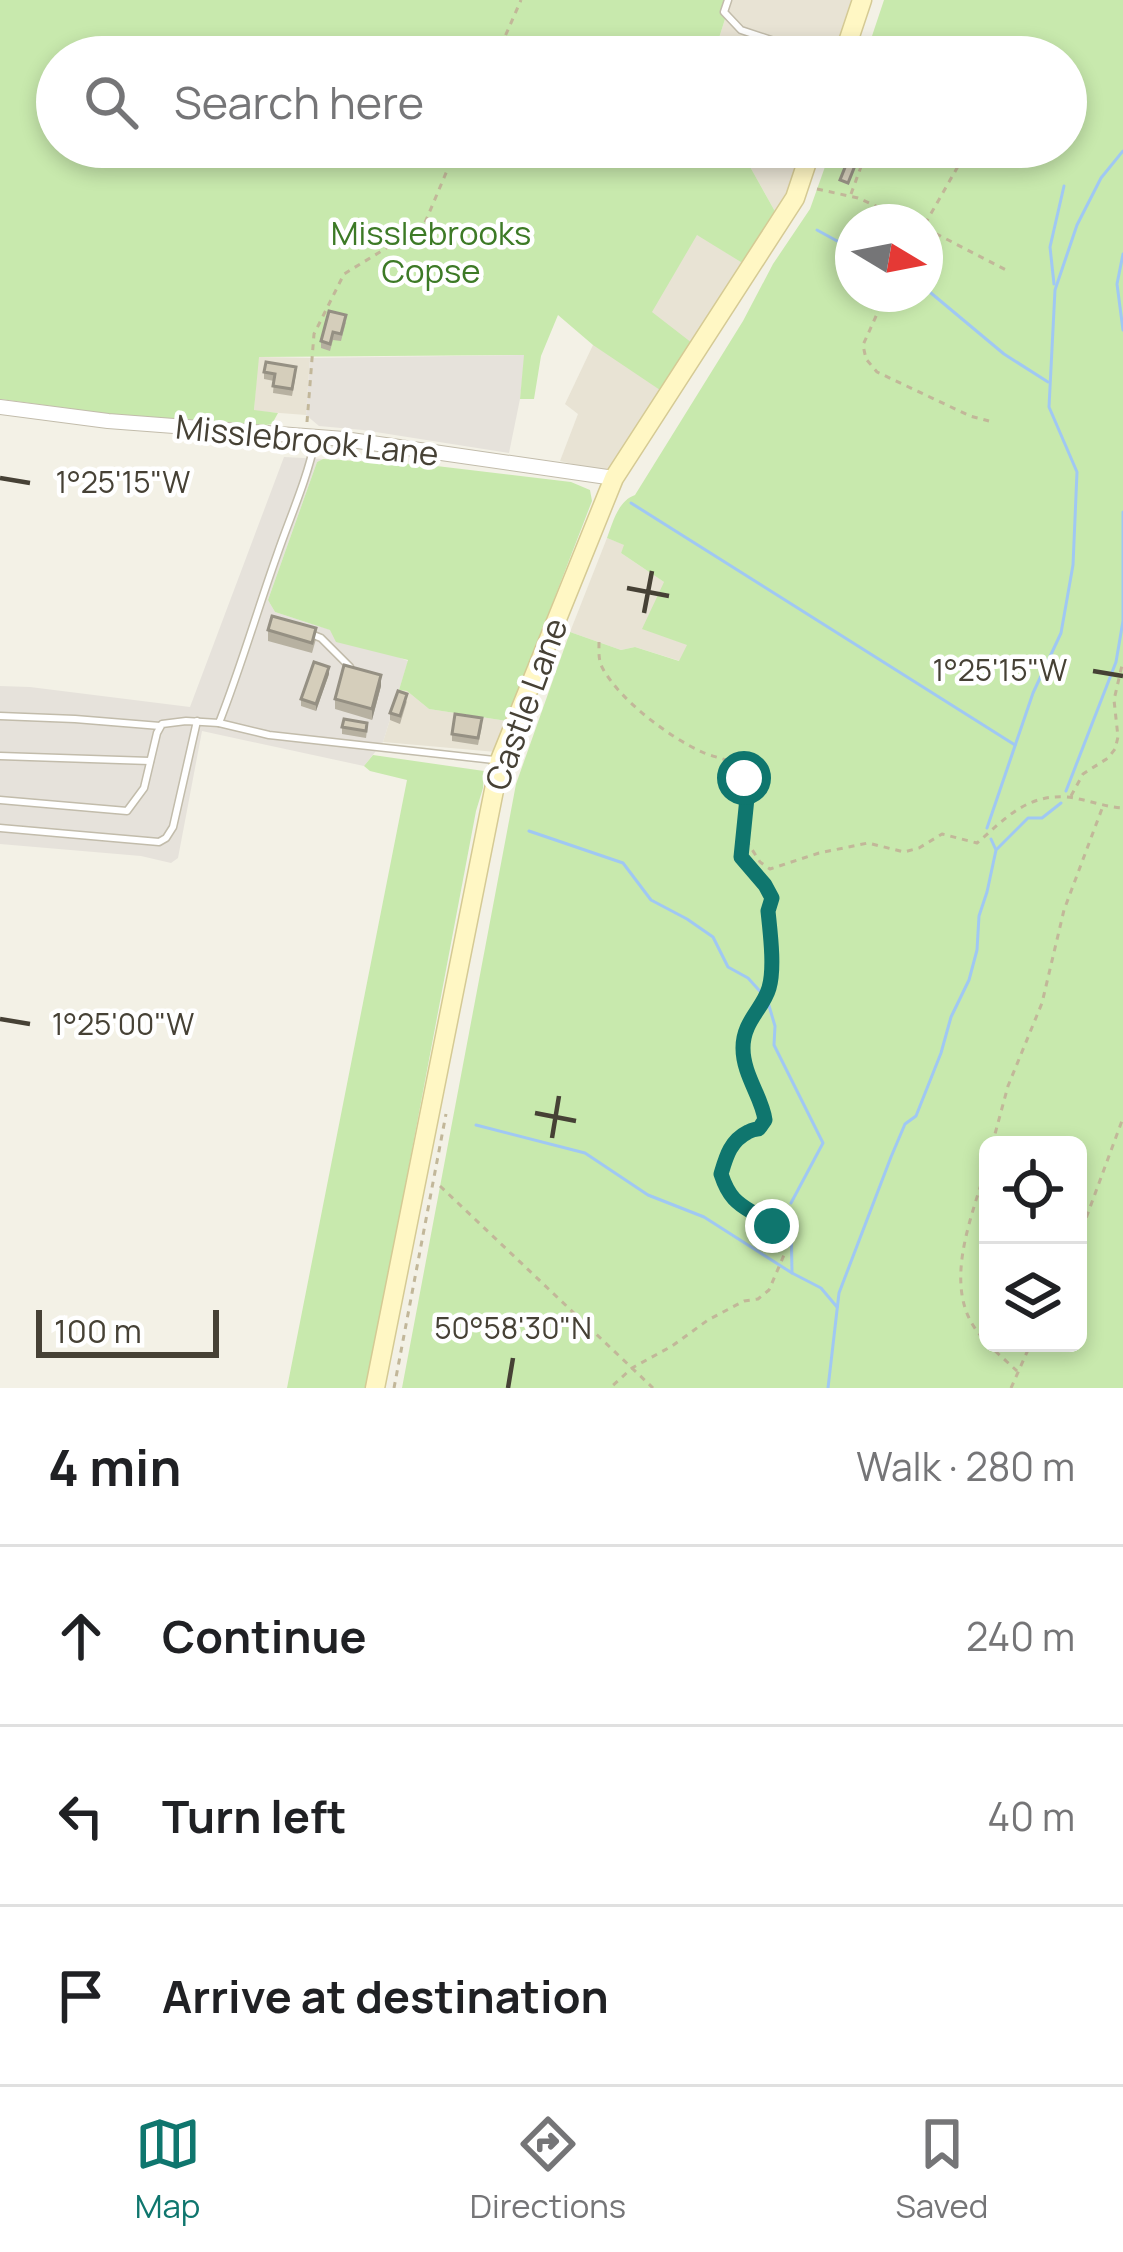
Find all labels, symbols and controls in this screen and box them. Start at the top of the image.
search box [36,36,1087,168]
icon: search [78,69,144,135]
text: Search here [174,71,424,133]
north arrow [835,204,943,312]
park label: Misslebrooks Copse [331,210,531,293]
street label: Misslebrook Lane [173,403,441,476]
text: 1°25'15"W [56,461,190,502]
street label: Castle Lane [474,612,577,796]
text: 1°25'15"W [933,649,1067,690]
route start [717,751,771,805]
text: 1°25'00"W [52,1003,194,1044]
map controls [979,1136,1087,1352]
button: locate [979,1136,1087,1244]
route end [745,1199,799,1253]
button: layers [979,1244,1087,1352]
scale bar [36,1304,219,1357]
text: 50°58'30"N [434,1307,592,1348]
text: 100 m [54,1308,142,1353]
text: 4 min [48,1432,181,1501]
text: Walk · 280 m [856,1439,1075,1493]
icon: ahead [48,1603,114,1669]
text: Continue [162,1605,367,1667]
text: 240 m [966,1609,1075,1663]
icon: left [48,1783,114,1849]
text: Turn left [162,1785,347,1847]
text: 40 m [987,1789,1075,1843]
icon: arrive [48,1963,114,2029]
text: Arrive at destination [162,1965,609,2027]
tab: Map [135,2111,201,2228]
tab: Directions [470,2111,626,2228]
tab: Saved [895,2111,988,2228]

